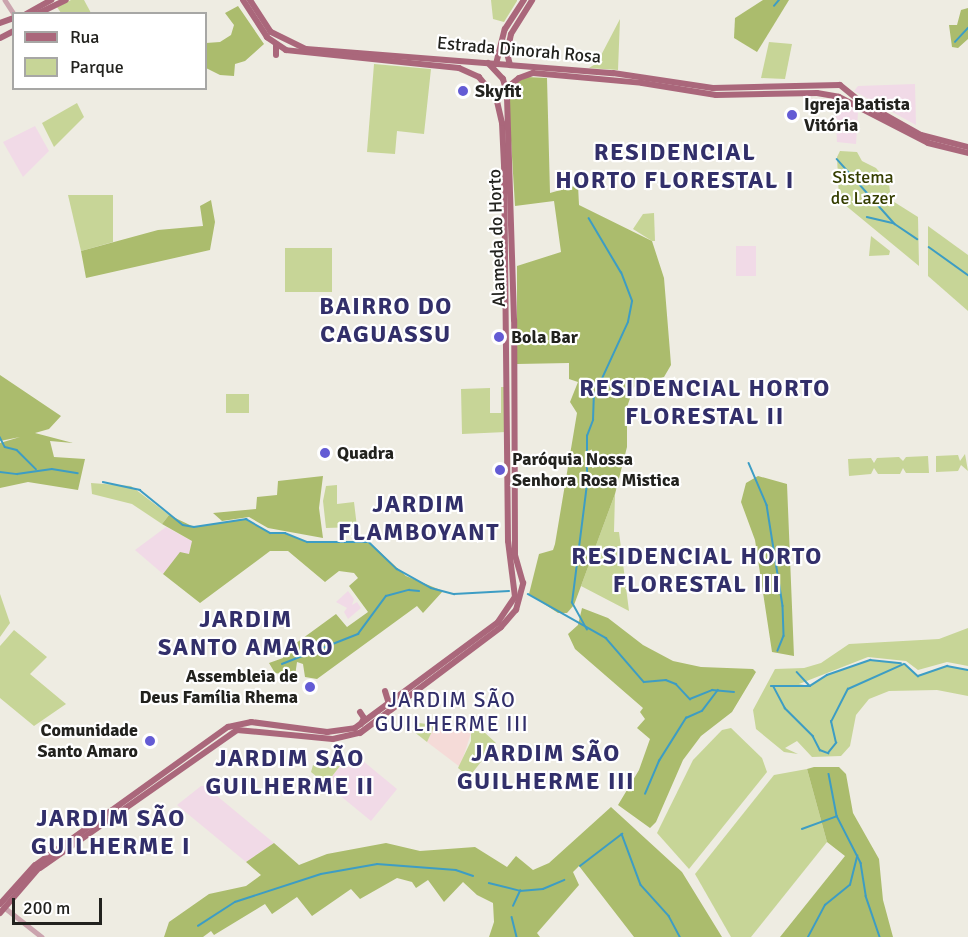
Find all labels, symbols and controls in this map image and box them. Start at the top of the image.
legend [12,12,207,90]
text: Rua [70,26,99,48]
street label: Estrada Dinorah Rosa [436,32,602,68]
text: Parque [70,56,124,78]
place label: Skyfit [475,80,521,102]
marker: Skyfit [456,84,470,98]
place label: Igreja Batista Vitória [804,94,910,136]
marker: Igreja Batista Vitória [785,108,799,122]
district label: RESIDENCIAL HORTO FLORESTAL I [555,139,795,195]
park label: Sistema de Lazer [831,167,895,210]
street label: Alameda do Horto [484,169,510,307]
district label: BAIRRO DO CAGUASSU [319,293,453,349]
place label: Bola Bar [511,326,578,348]
marker: Bola Bar [492,330,506,344]
district label: RESIDENCIAL HORTO FLORESTAL II [579,375,831,431]
place label: Quadra [337,442,394,464]
marker: Quadra [318,446,332,460]
place label: Paróquia Nossa Senhora Rosa Mistica [512,449,680,492]
marker: Paróquia Nossa Senhora Rosa Mistica [493,463,507,477]
district label: JARDIM FLAMBOYANT [338,491,500,547]
district label: RESIDENCIAL HORTO FLORESTAL III [571,543,823,599]
district label: JARDIM SANTO AMARO [158,606,334,662]
place label: Assembleia de Deus Família Rhema [140,666,298,708]
marker: Assembleia de Deus Família Rhema [303,680,317,694]
district label: JARDIM SÃO GUILHERME III [375,687,529,737]
place label: Comunidade Santo Amaro [37,720,138,762]
marker: Comunidade Santo Amaro [143,734,157,748]
district label: JARDIM SÃO GUILHERME III [457,740,635,796]
district label: JARDIM SÃO GUILHERME II [205,745,375,801]
district label: JARDIM SÃO GUILHERME I [31,805,191,861]
scale bar [15,886,105,924]
text: 200 m [23,897,70,919]

